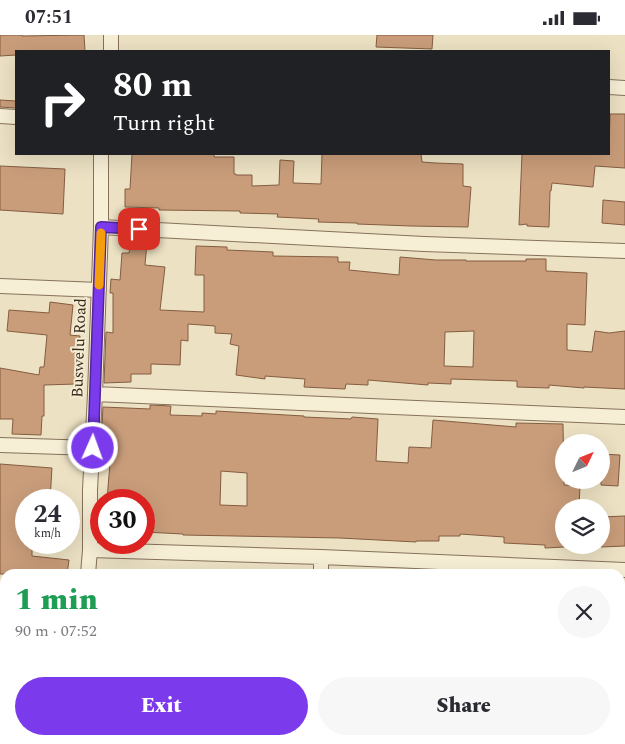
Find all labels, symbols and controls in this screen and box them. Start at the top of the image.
text: 07:51 [25,3,73,32]
text: 80 m [113,59,193,112]
icon: right [30,70,95,135]
text: Turn right [113,107,215,140]
pin [118,208,160,250]
icon: arrive [125,215,153,243]
street label: Buswelu Road [65,298,93,398]
position arrow [66,421,118,473]
north arrow [555,434,610,489]
map controls [555,434,610,554]
speed limit sign: 30 [90,489,155,554]
text: 24 [33,496,62,534]
button: layers [555,499,610,554]
text: km/h [34,524,61,543]
text: 1 min [15,577,98,623]
button: close [558,586,610,638]
text: 90 m · 07:52 [15,619,97,643]
button: Exit [15,677,308,735]
button: Share [318,677,610,735]

